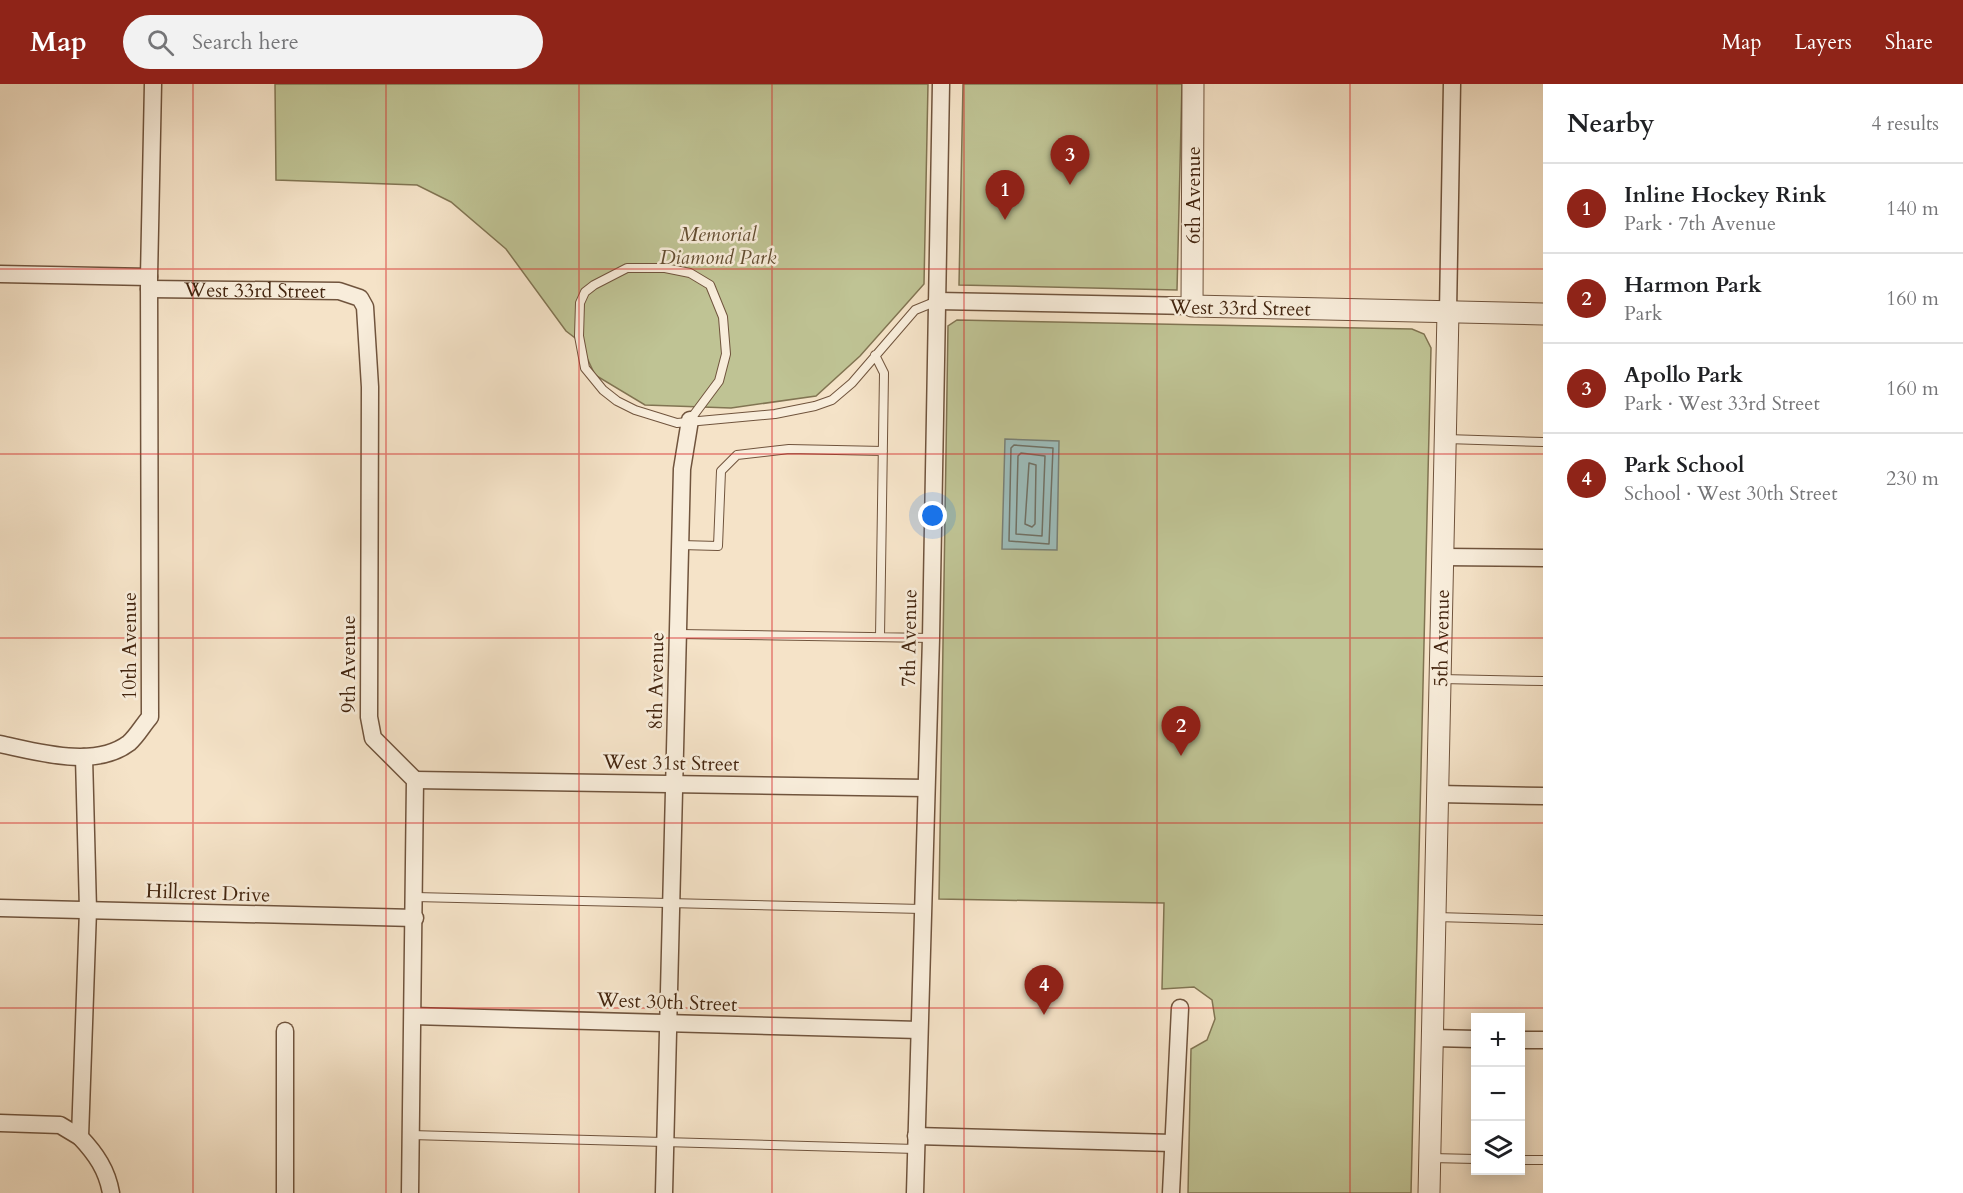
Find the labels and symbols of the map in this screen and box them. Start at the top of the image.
pin: 3 [1050,135,1090,185]
street label: 6th Avenue [1180,146,1207,244]
pin: 1 [986,170,1024,220]
park label: Memorial Diamond Park [660,221,777,271]
street label: West 33rd Street [183,276,327,304]
street label: West 33rd Street [1168,293,1312,323]
your location [918,501,947,530]
street label: 7th Avenue [895,589,923,687]
street label: 5th Avenue [1426,589,1456,687]
street label: 10th Avenue [116,592,143,700]
street label: 9th Avenue [335,615,362,713]
street label: 8th Avenue [642,632,670,730]
pin: 2 [1162,706,1200,756]
street label: West 31st Street [602,748,740,778]
street label: Hillcrest Drive [145,877,271,909]
pin: 4 [1024,966,1064,1015]
street label: West 30th Street [595,986,739,1018]

